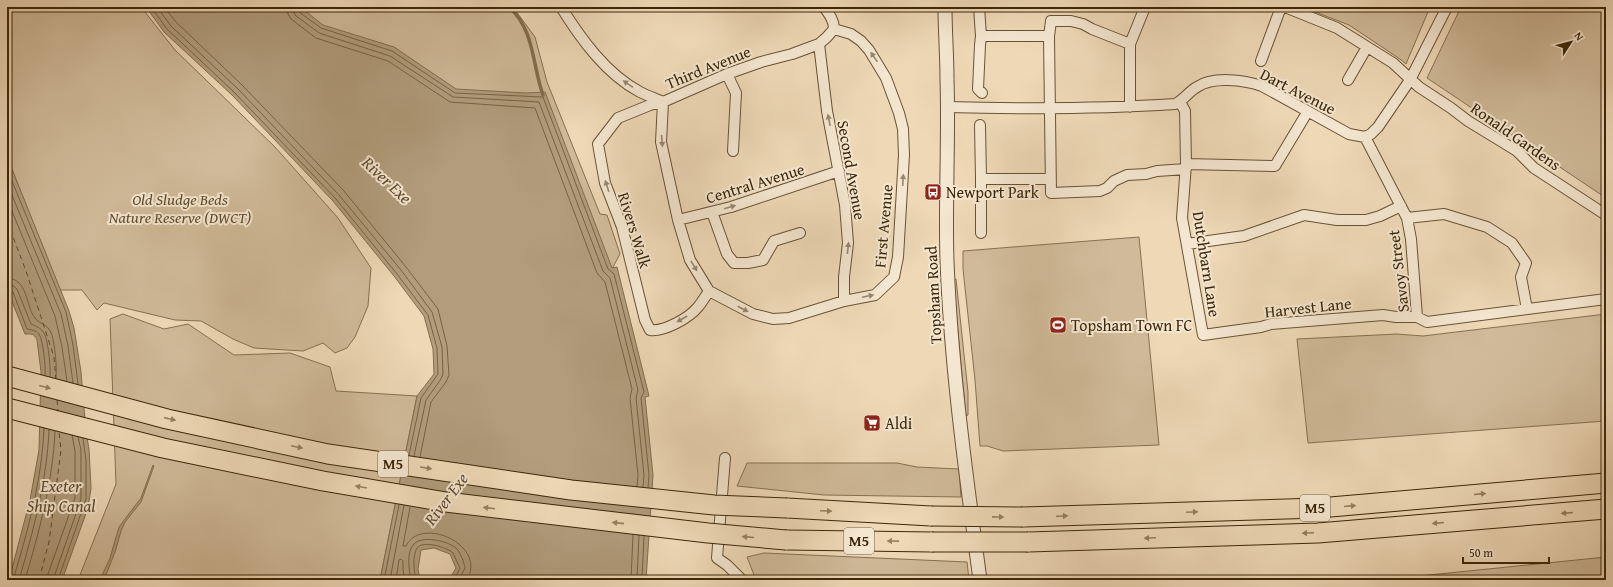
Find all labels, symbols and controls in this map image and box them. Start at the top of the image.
north arrow [1551,22,1591,62]
text: N [1570,28,1588,44]
street label: Third Avenue [662,39,754,95]
one-way arrow [870,51,878,62]
street label: Dart Avenue [1256,62,1340,120]
one-way arrow [623,80,634,88]
street label: Ronald Gardens [1466,96,1566,176]
one-way arrow [826,113,832,126]
street label: Second Avenue [831,118,873,222]
one-way arrow [659,135,665,148]
water label: River Exe [356,149,418,209]
street label: Central Avenue [703,157,807,209]
one-way arrow [899,174,906,186]
one-way arrow [603,180,609,192]
place label: Newport Park [946,180,1040,204]
bus stop icon: Newport Park [923,182,943,202]
street label: First Avenue [867,183,899,269]
park label: Old Sludge Beds Nature Reserve (DWCT) [108,187,252,229]
street label: Rivers Walk [612,189,658,272]
one-way arrow [724,204,736,210]
street label: Dutchbarn Lane [1187,209,1227,319]
street label: Savoy Street [1381,228,1415,314]
one-way arrow [844,242,851,254]
street label: Topsham Road [918,245,948,345]
one-way arrow [690,260,697,272]
street label: Harvest Lane [1263,291,1353,323]
one-way arrow [862,293,875,299]
one-way arrow [738,306,749,312]
place label: Topsham Town FC [1071,313,1193,337]
sports icon: Topsham Town FC [1048,315,1068,335]
one-way arrow [676,316,688,322]
one-way arrow [38,384,51,390]
place label: Aldi [885,411,913,435]
supermarket icon: Aldi [862,413,882,433]
one-way arrow [164,417,177,423]
one-way arrow [291,445,304,451]
road number: M5 [378,451,408,477]
one-way arrow [419,466,432,472]
water label: River Exe [417,467,474,531]
water label: Exeter Ship Canal [27,473,96,518]
one-way arrow [355,484,367,490]
one-way arrow [1474,491,1486,498]
road number: M5 [1300,495,1330,521]
one-way arrow [1344,502,1356,509]
one-way arrow [483,505,495,511]
one-way arrow [820,507,832,514]
one-way arrow [1186,509,1199,515]
one-way arrow [1561,509,1573,516]
one-way arrow [1056,513,1069,519]
one-way arrow [992,514,1005,520]
one-way arrow [612,520,624,527]
one-way arrow [1432,520,1444,527]
road number: M5 [844,528,874,554]
one-way arrow [1301,530,1314,536]
one-way arrow [742,533,754,540]
one-way arrow [1144,535,1156,542]
one-way arrow [886,538,899,544]
scale bar [1463,539,1549,565]
text: 50 m [1469,544,1493,561]

